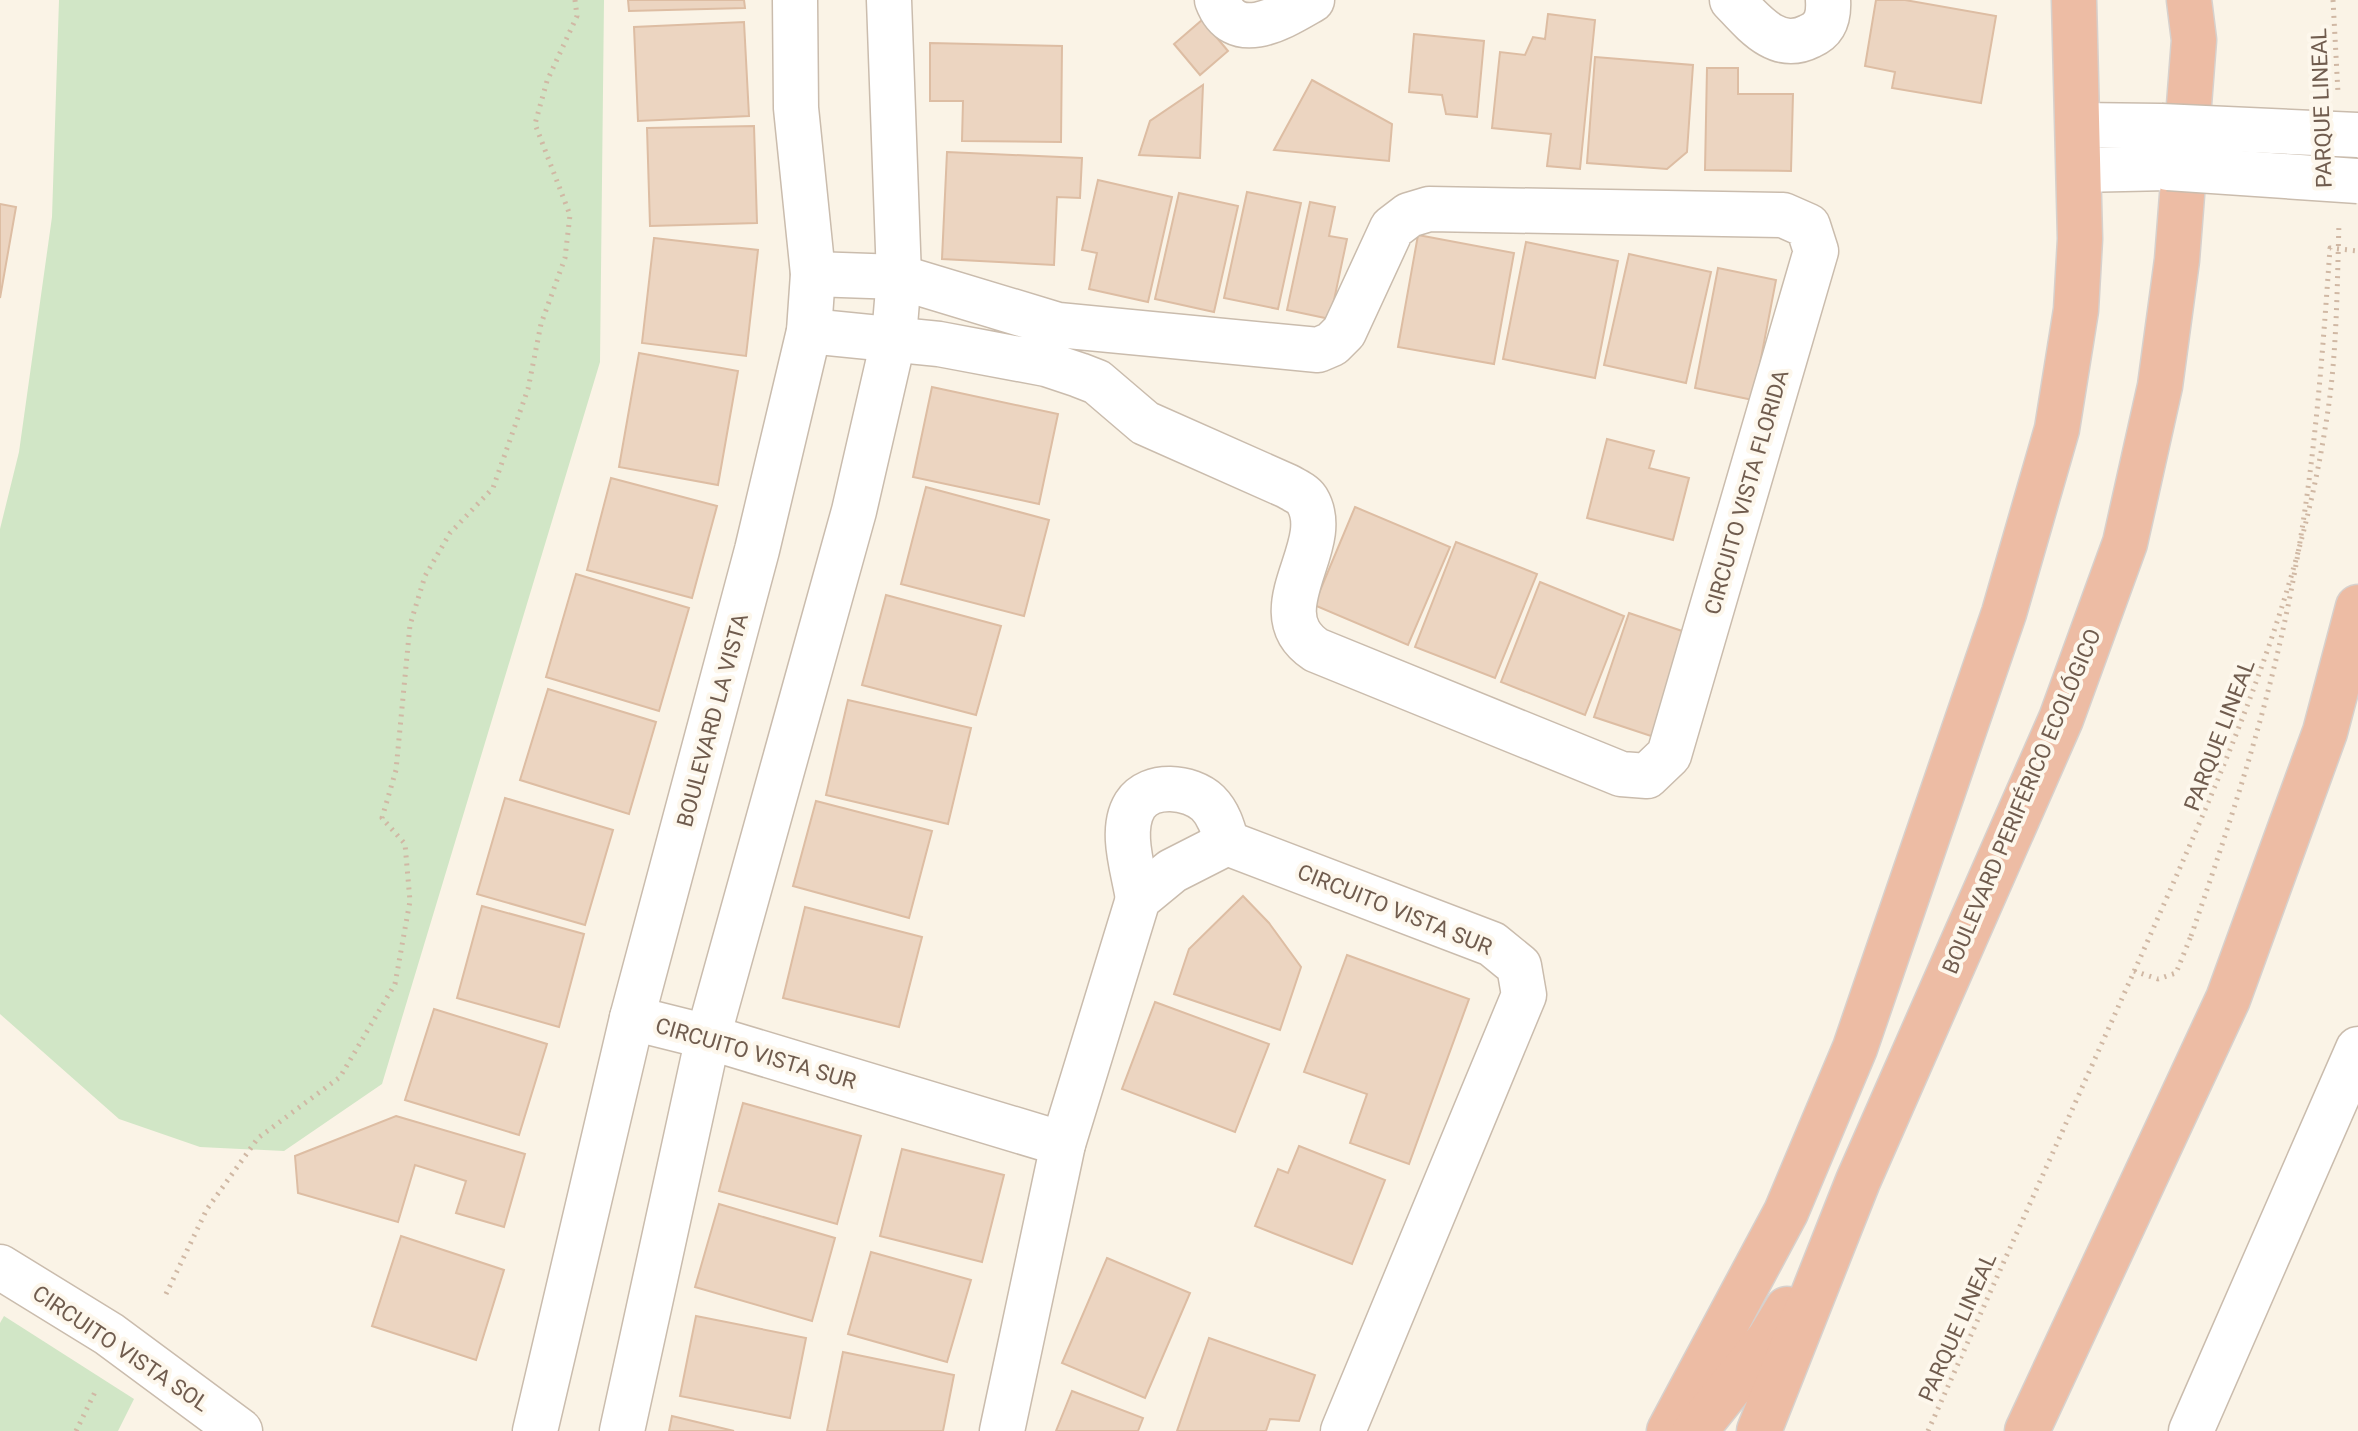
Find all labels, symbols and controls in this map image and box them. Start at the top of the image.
street label: PARQUE LINEAL [2306,27,2337,188]
street label: CIRCUITO VISTA FLORIDA [1700,366,1794,617]
street label: BOULEVARD LA VISTA [672,610,753,830]
street label: BOULEVARD PERIFÉRICO ECOLÓGICO [1936,625,2106,977]
street label: PARQUE LINEAL [2179,656,2260,814]
street label: CIRCUITO VISTA SUR [1294,859,1496,960]
street label: CIRCUITO VISTA SUR [653,1013,859,1094]
street label: PARQUE LINEAL [1914,1249,2001,1405]
street label: CIRCUITO VISTA SOL [28,1280,214,1417]

